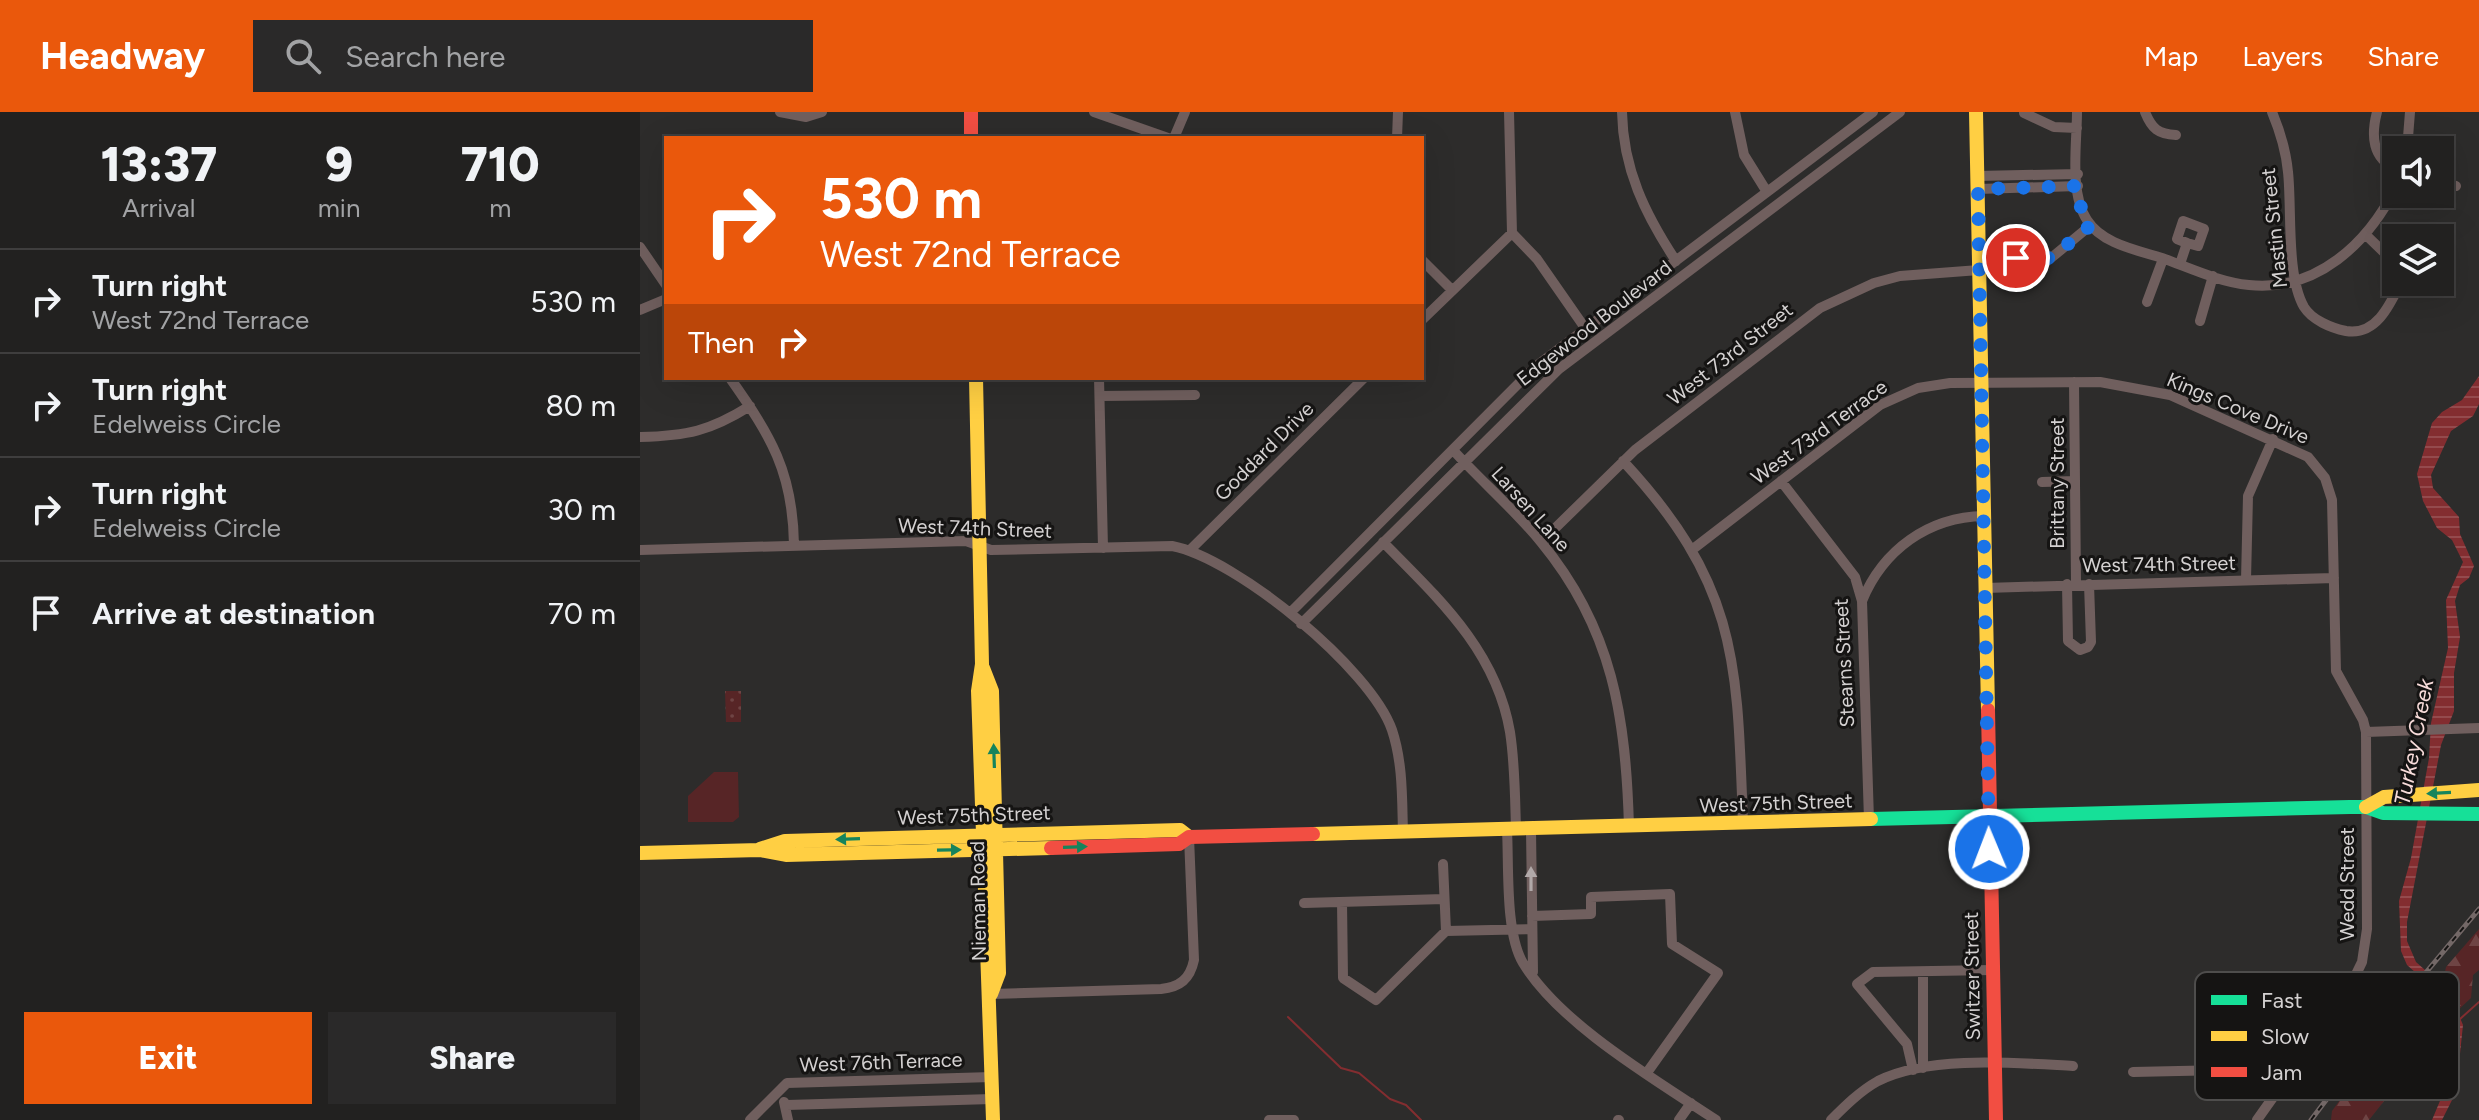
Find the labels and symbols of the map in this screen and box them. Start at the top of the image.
street label: Mastin Street [2256,167,2292,289]
pin [1982,224,2050,292]
street label: Edgewood Boulevard [1512,255,1676,391]
street label: West 73rd Street [1663,298,1797,410]
street label: Kings Cove Drive [2163,367,2313,449]
street label: West 73rd Terrace [1746,375,1892,489]
street label: Goddard Drive [1210,396,1319,505]
street label: Brittany Street [2045,417,2069,549]
street label: Larsen Lane [1486,461,1576,557]
street label: West 74th Street [898,513,1052,543]
street label: West 74th Street [2082,551,2236,577]
street label: Stearns Street [1829,598,1859,728]
water label: Turkey Creek [2388,675,2440,808]
one-way arrow [988,743,1001,768]
one-way arrow [2426,787,2451,800]
street label: West 75th Street [1699,788,1853,818]
street label: West 75th Street [897,800,1051,830]
position arrow [1947,807,2031,891]
street label: Wedd Street [2335,827,2359,941]
one-way arrow [835,833,860,845]
one-way arrow [1063,840,1088,853]
street label: Nieman Road [965,841,991,961]
one-way arrow [937,844,962,857]
one-way arrow [1525,866,1538,891]
street label: Switzer Street [1959,911,1985,1041]
legend [2195,972,2459,1100]
text: Fast [2261,987,2303,1014]
text: Slow [2261,1023,2310,1050]
street label: West 76th Terrace [799,1047,963,1077]
text: Jam [2261,1059,2302,1086]

